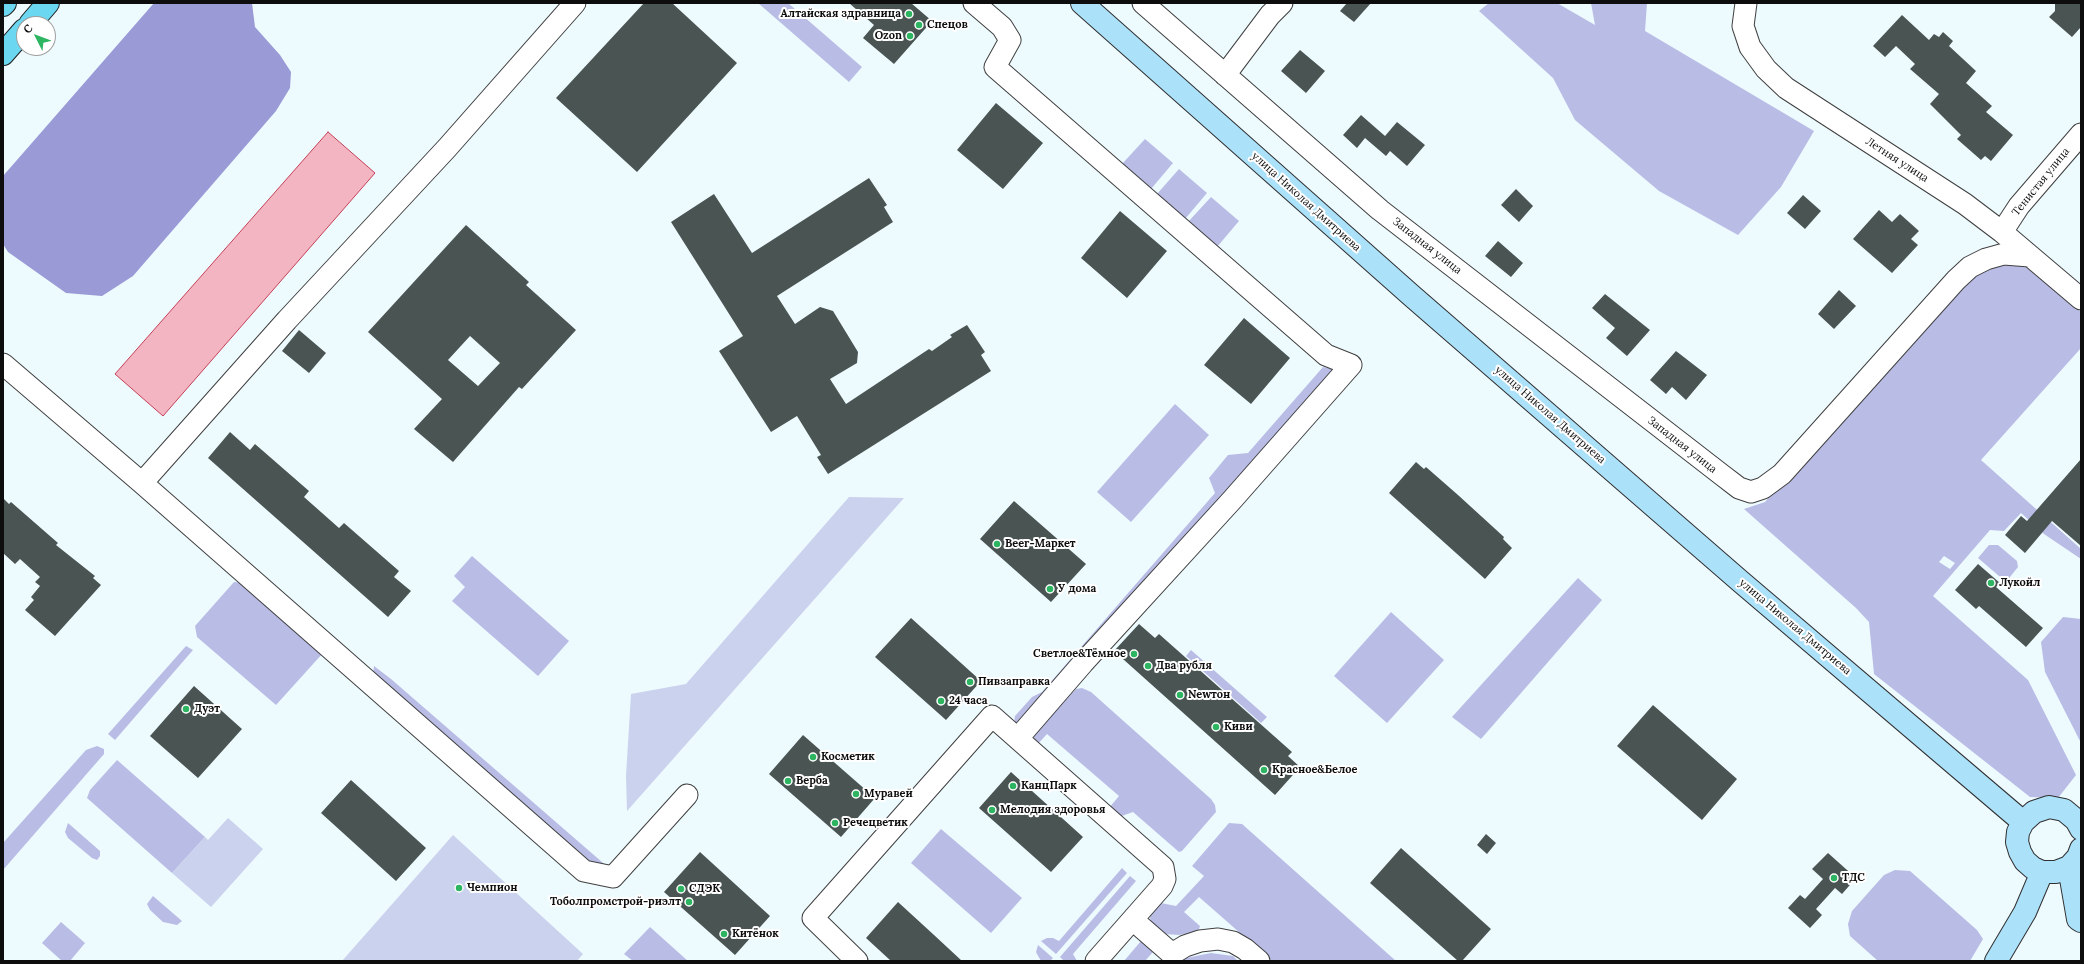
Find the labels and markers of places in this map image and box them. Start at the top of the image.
place label: Алтайская здравница [780,7,901,21]
marker: Алтайская здравница [904,9,914,19]
place label: Спецов [927,18,968,32]
marker: Спецов [914,20,924,30]
place label: Ozon [875,29,902,43]
marker: Ozon [905,31,915,41]
place label: Beer-Маркет [1005,537,1076,551]
marker: Beer-Маркет [992,539,1002,549]
place label: Лукойл [1999,576,2040,590]
marker: Лукойл [1986,578,1996,588]
place label: У дома [1058,582,1096,596]
marker: У дома [1045,584,1055,594]
place label: Светлое&Тёмное [1033,647,1126,661]
marker: Светлое&Тёмное [1129,649,1139,659]
place label: Два рубля [1156,659,1212,673]
marker: Два рубля [1143,661,1153,671]
place label: Пивзаправка [978,675,1050,689]
marker: Пивзаправка [965,677,975,687]
place label: Newтон [1188,688,1230,702]
marker: Newтон [1175,690,1185,700]
place label: 24 часа [949,694,988,708]
marker: 24 часа [936,696,946,706]
place label: Дуэт [194,702,220,716]
marker: Дуэт [181,704,191,714]
place label: Киви [1224,720,1253,734]
marker: Киви [1211,722,1221,732]
place label: Косметик [821,750,875,764]
marker: Косметик [808,752,818,762]
place label: Красное&Белое [1272,763,1357,777]
marker: Красное&Белое [1259,765,1269,775]
place label: Верба [796,774,828,788]
marker: Верба [783,776,793,786]
place label: КанцПарк [1021,779,1077,793]
marker: КанцПарк [1008,781,1018,791]
place label: Муравей [864,787,913,801]
marker: Муравей [851,789,861,799]
place label: Мелодия здоровья [1000,803,1106,817]
marker: Мелодия здоровья [987,805,997,815]
place label: Речецветик [843,816,908,830]
marker: Речецветик [830,818,840,828]
place label: ТДС [1842,871,1865,885]
marker: ТДС [1829,873,1839,883]
place label: Чемпион [467,881,518,895]
place label: СДЭК [689,882,720,896]
marker: Чемпион [454,883,464,893]
marker: СДЭК [676,884,686,894]
place label: Тоболпромстрой-риэлт [550,895,681,909]
marker: Тоболпромстрой-риэлт [684,897,694,907]
place label: Китёнок [732,927,779,941]
marker: Китёнок [719,929,729,939]

